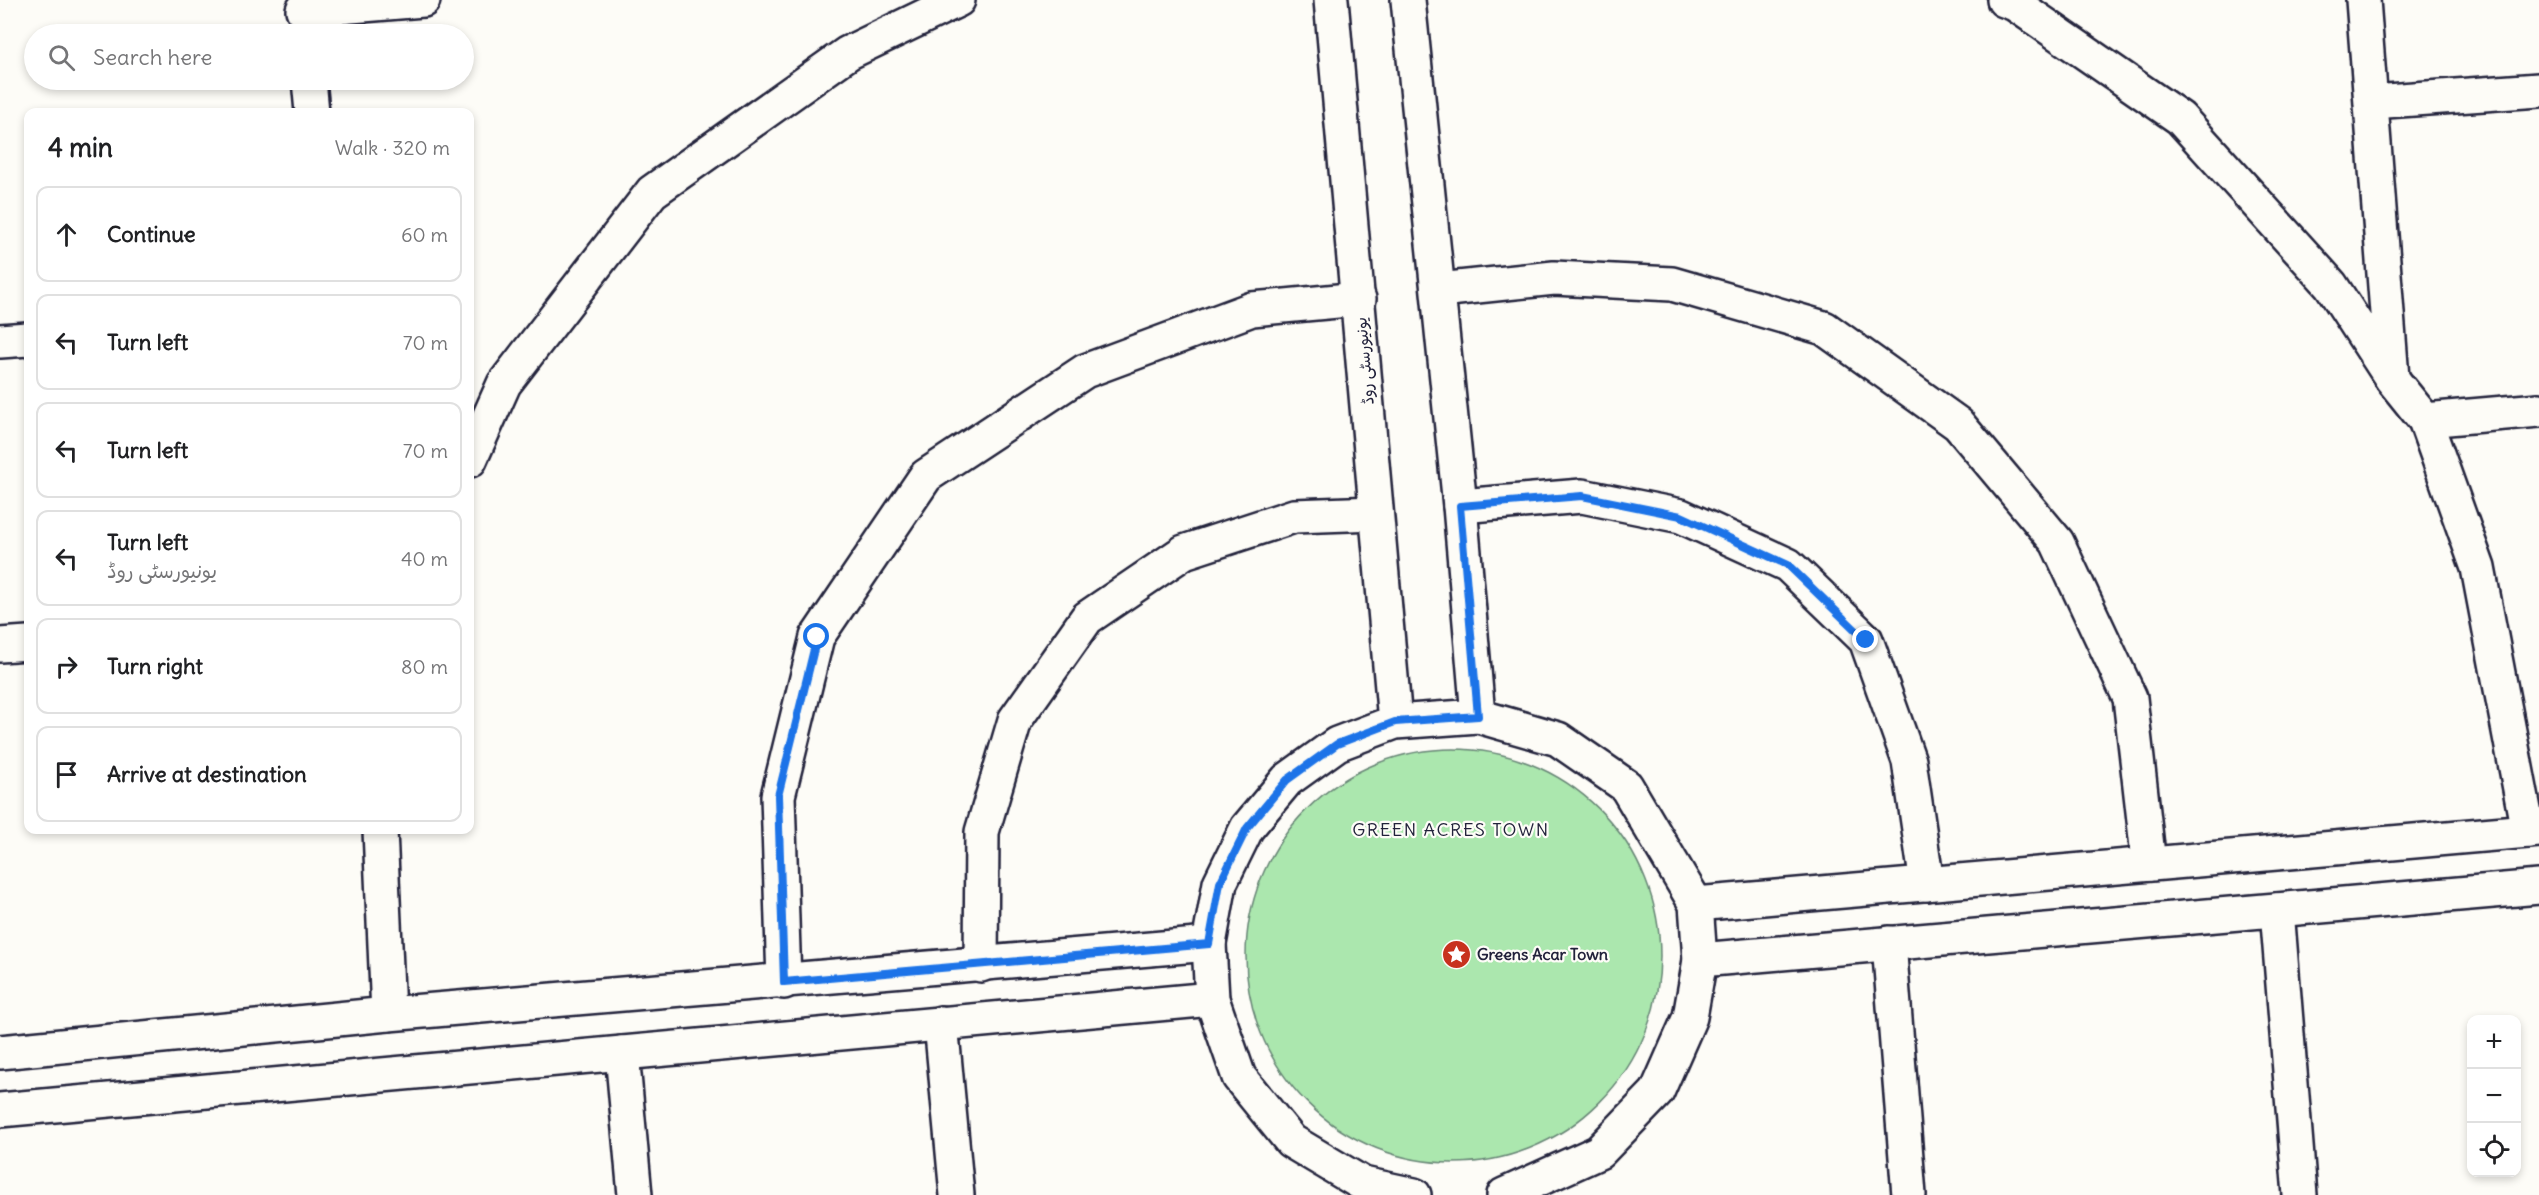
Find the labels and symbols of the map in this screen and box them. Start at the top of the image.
street label: یونیورسٹی روڈ [1350,316,1379,406]
route start [803,623,829,649]
route end [1852,626,1878,652]
district label: GREEN ACRES TOWN [1352,818,1550,841]
place icon: Greens Acar Town [1440,938,1472,970]
place label: Greens Acar Town [1477,944,1608,964]

